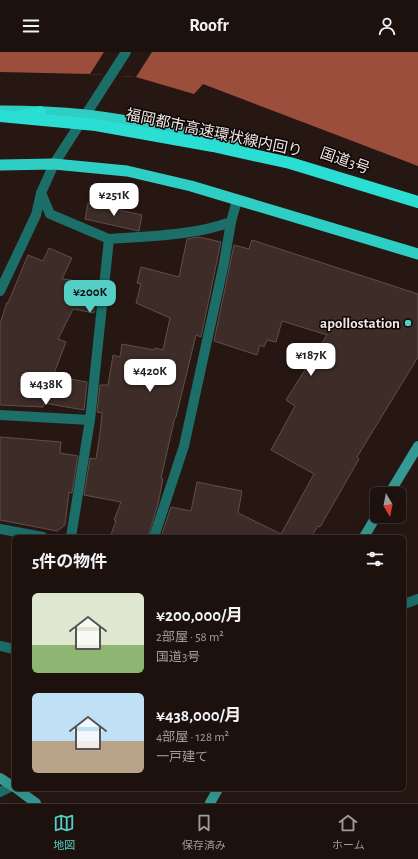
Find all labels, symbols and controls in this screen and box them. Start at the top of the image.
icon: menu [20,15,42,37]
icon: person [376,15,398,37]
text: Roofr [189,17,229,35]
street label: 福岡都市高速環状線内回り [124,105,304,159]
street label: 国道3号 [318,145,372,176]
pin: ¥251K [86,183,142,217]
text: ¥251K [99,189,129,202]
pin: ¥200K [62,280,118,314]
text: ¥200K [73,286,107,299]
place label: apollostation [320,316,400,331]
marker: apollostation [403,318,413,328]
pin: ¥187K [283,343,339,377]
text: ¥187K [295,349,327,362]
pin: ¥420K [122,359,178,393]
text: ¥420K [133,365,167,378]
pin: ¥438K [18,372,74,406]
text: ¥438K [30,378,62,391]
north arrow [370,487,406,523]
map controls [370,487,406,523]
icon: filters [364,548,386,570]
text: 5件の物件 [32,553,107,570]
text: ¥200,000/月 [156,607,243,624]
icon: home [64,609,112,657]
text: 2部屋 · 58 m² [156,631,224,644]
text: 国道3号 [156,651,200,664]
text: ¥438,000/月 [156,707,242,724]
icon: home [64,709,112,757]
text: 4部屋 · 128 m² [156,731,229,744]
text: 一戸建て [156,751,208,764]
tab: 地図 [53,812,75,852]
tab: 保存済み [182,812,226,852]
tab: ホーム [332,812,365,852]

